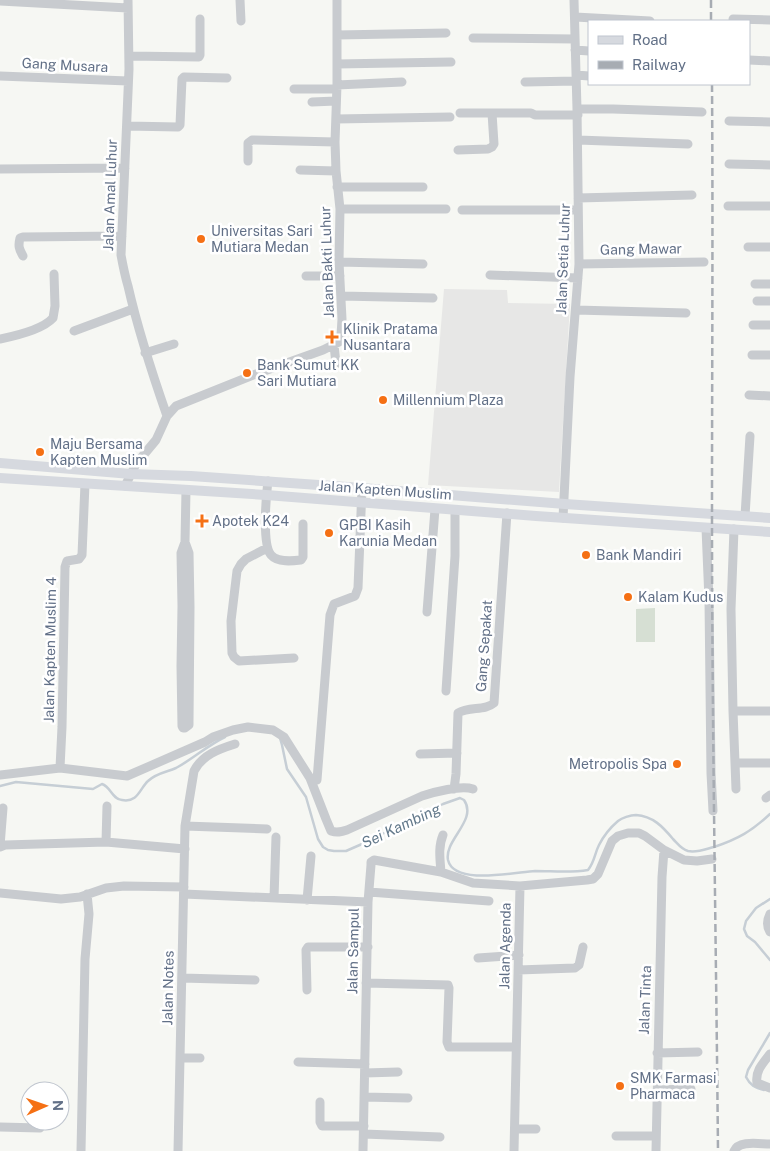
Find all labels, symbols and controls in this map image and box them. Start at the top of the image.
legend [588,20,750,85]
text: Road [632,31,668,48]
street label: Gang Musara [21,55,109,75]
text: Railway [632,56,686,73]
street label: Jalan Amal Luhur [100,139,120,251]
street label: Jalan Setia Luhur [553,203,573,315]
street label: Jalan Bakti Luhur [317,206,337,318]
place label: Universitas Sari Mutiara Medan [211,223,313,255]
marker: Universitas Sari Mutiara Medan [195,233,207,245]
street label: Gang Mawar [600,240,682,258]
place label: Klinik Pratama Nusantara [343,321,438,353]
marker: Klinik Pratama Nusantara [325,330,339,344]
place label: Bank Sumut KK Sari Mutiara [257,357,360,389]
marker: Bank Sumut KK Sari Mutiara [241,367,253,379]
place label: Millennium Plaza [393,392,504,408]
marker: Millennium Plaza [377,394,389,406]
place label: Maju Bersama Kapten Muslim [50,436,147,468]
marker: Maju Bersama Kapten Muslim [34,446,46,458]
street label: Jalan Kapten Muslim [318,477,452,503]
place label: Apotek K24 [212,513,289,529]
marker: Apotek K24 [196,515,208,527]
place label: GPBI Kasih Karunia Medan [339,517,437,549]
marker: GPBI Kasih Karunia Medan [323,527,335,539]
place label: Bank Mandiri [596,547,682,563]
marker: Bank Mandiri [580,549,592,561]
street label: Jalan Kapten Muslim 4 [41,577,59,723]
place label: Kalam Kudus [638,589,723,605]
marker: Kalam Kudus [622,591,634,603]
street label: Gang Sepakat [473,600,495,692]
place label: Metropolis Spa [569,756,667,772]
marker: Metropolis Spa [671,758,683,770]
water label: Sei Kambing [359,800,443,851]
street label: Jalan Agenda [496,902,514,990]
street label: Jalan Sampul [344,908,362,994]
street label: Jalan Notes [159,950,177,1026]
street label: Jalan Tinta [636,965,654,1035]
place label: SMK Farmasi Pharmaca [630,1070,716,1102]
marker: SMK Farmasi Pharmaca [614,1080,626,1092]
north arrow [20,1081,70,1131]
text: N [50,1100,66,1111]

